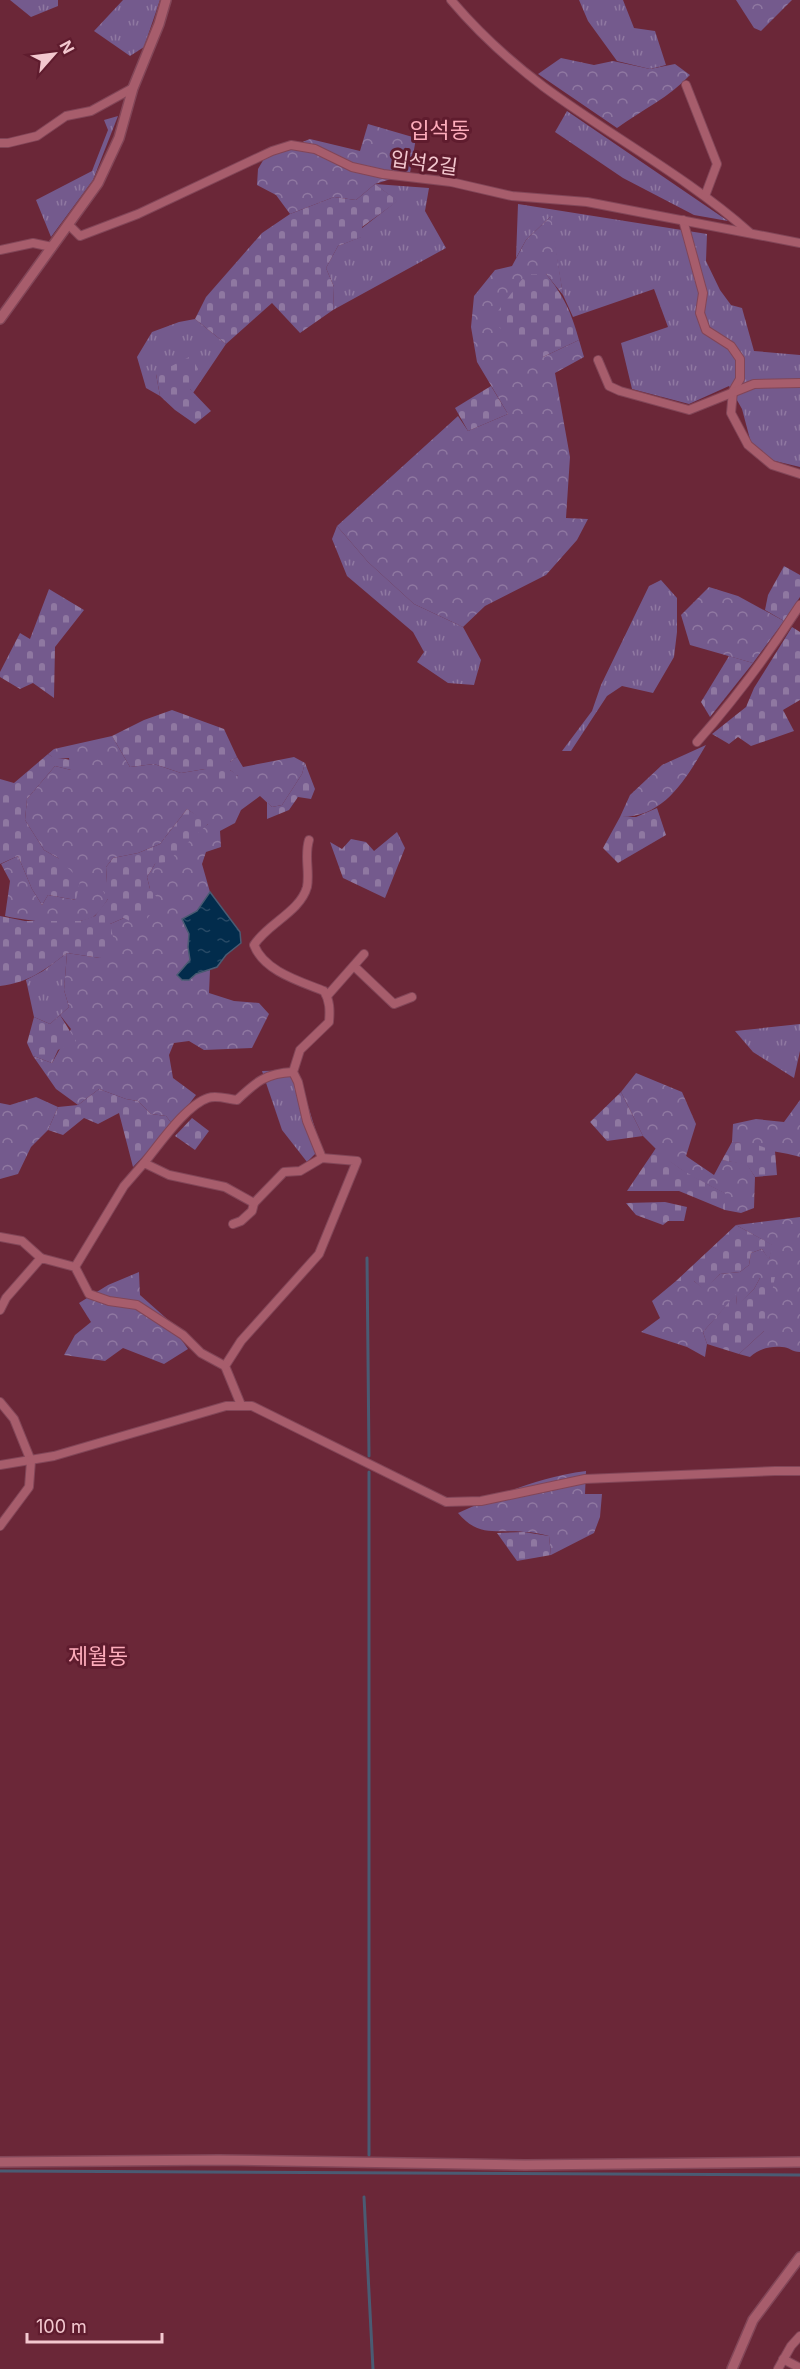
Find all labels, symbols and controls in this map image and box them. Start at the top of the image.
north arrow [24,24,84,84]
text: N [56,37,79,57]
district label: 입석동 [410,117,470,143]
street label: 입석2길 [389,146,459,180]
district label: 제월동 [68,1643,128,1669]
scale bar [27,2306,162,2344]
text: 100 m [36,2316,87,2337]

